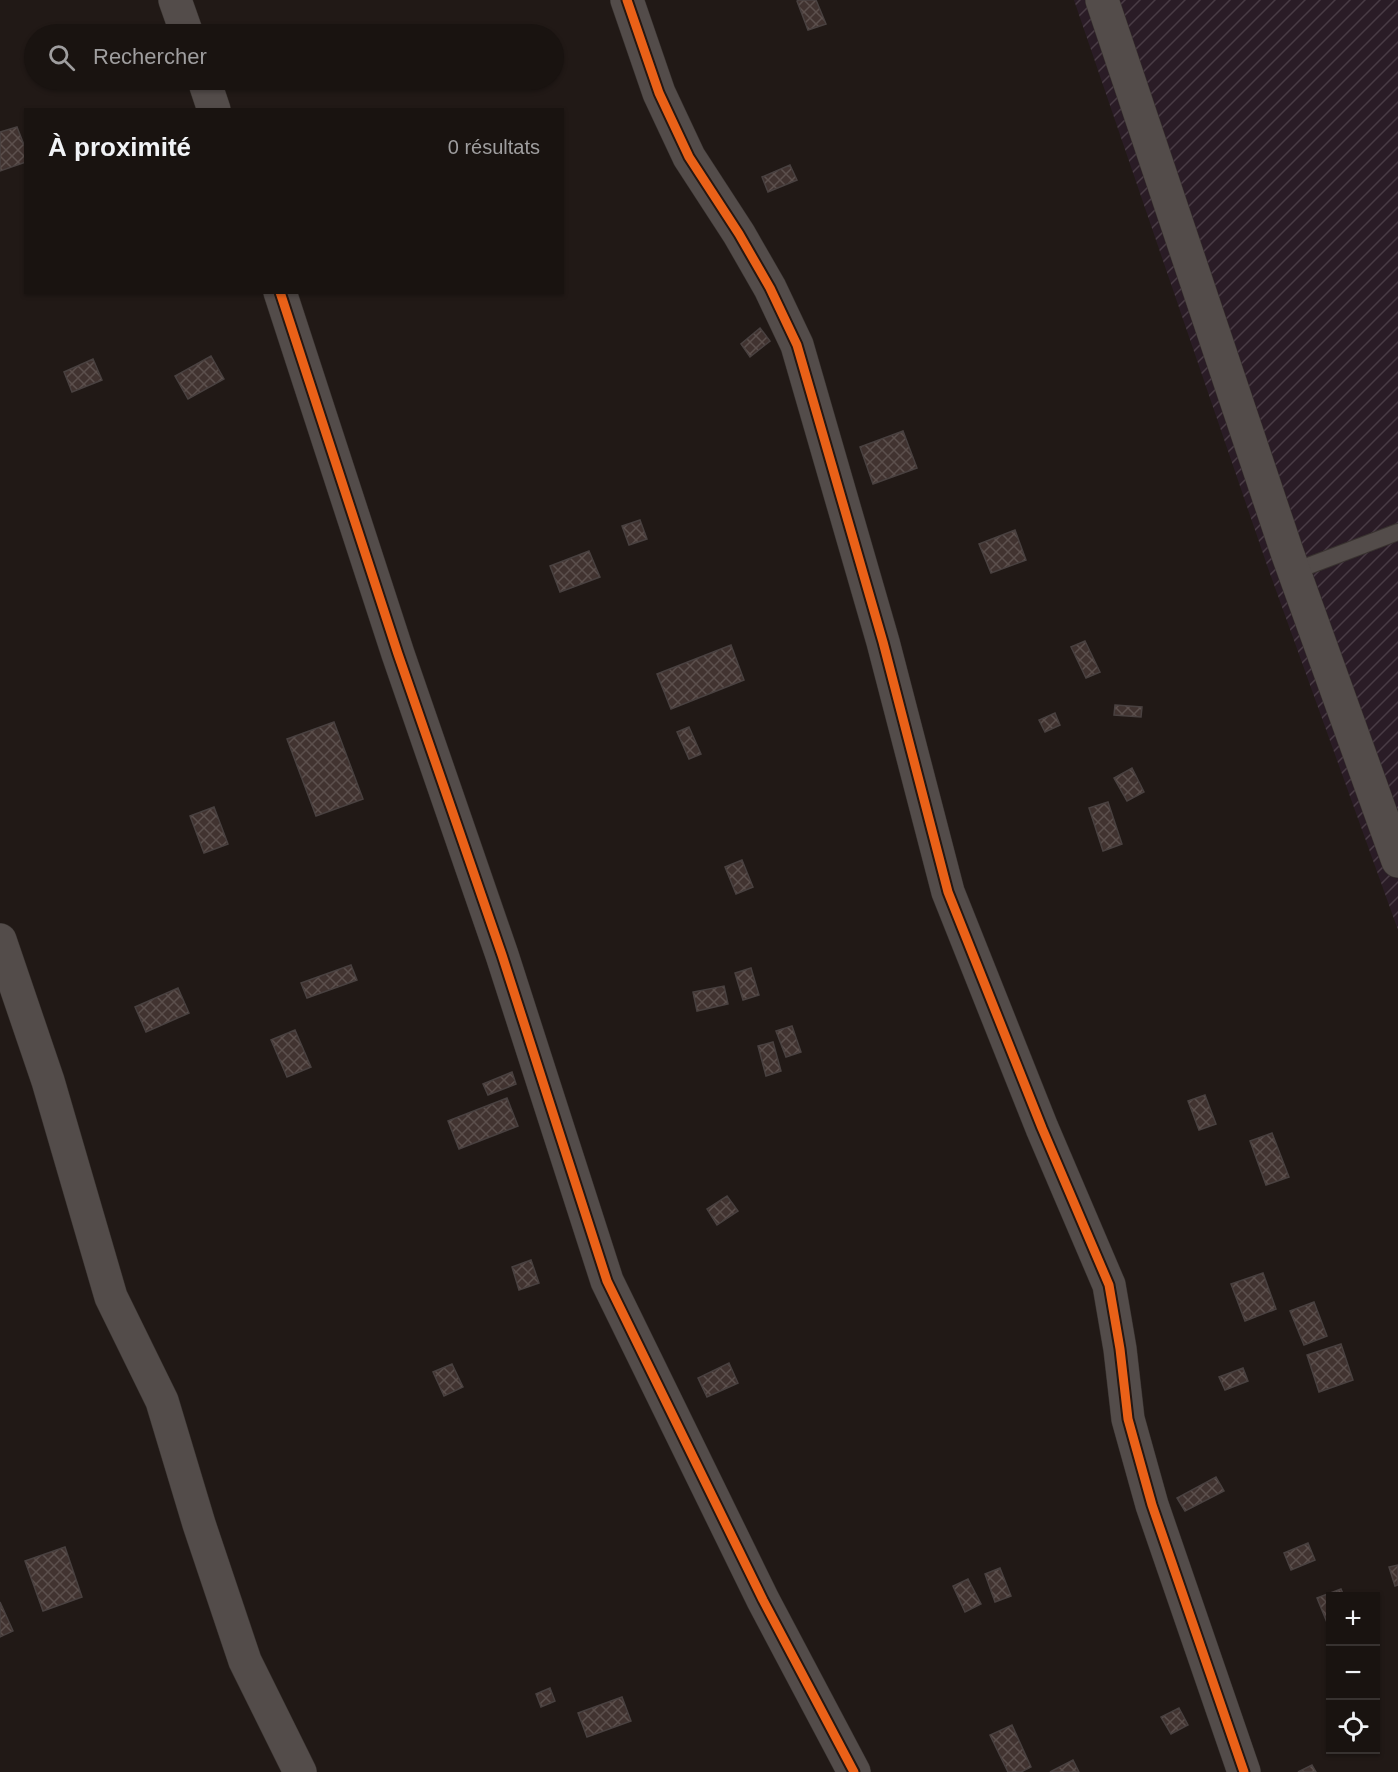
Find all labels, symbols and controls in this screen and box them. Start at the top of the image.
search box [24,24,564,90]
icon: search [45,41,78,74]
text: Rechercher [93,44,207,69]
text: À proximité [48,132,191,162]
text: 0 résultats [448,136,540,158]
map controls [1326,1592,1380,1754]
button: + [1326,1592,1380,1646]
button: − [1326,1646,1380,1700]
button: locate [1326,1700,1380,1754]

